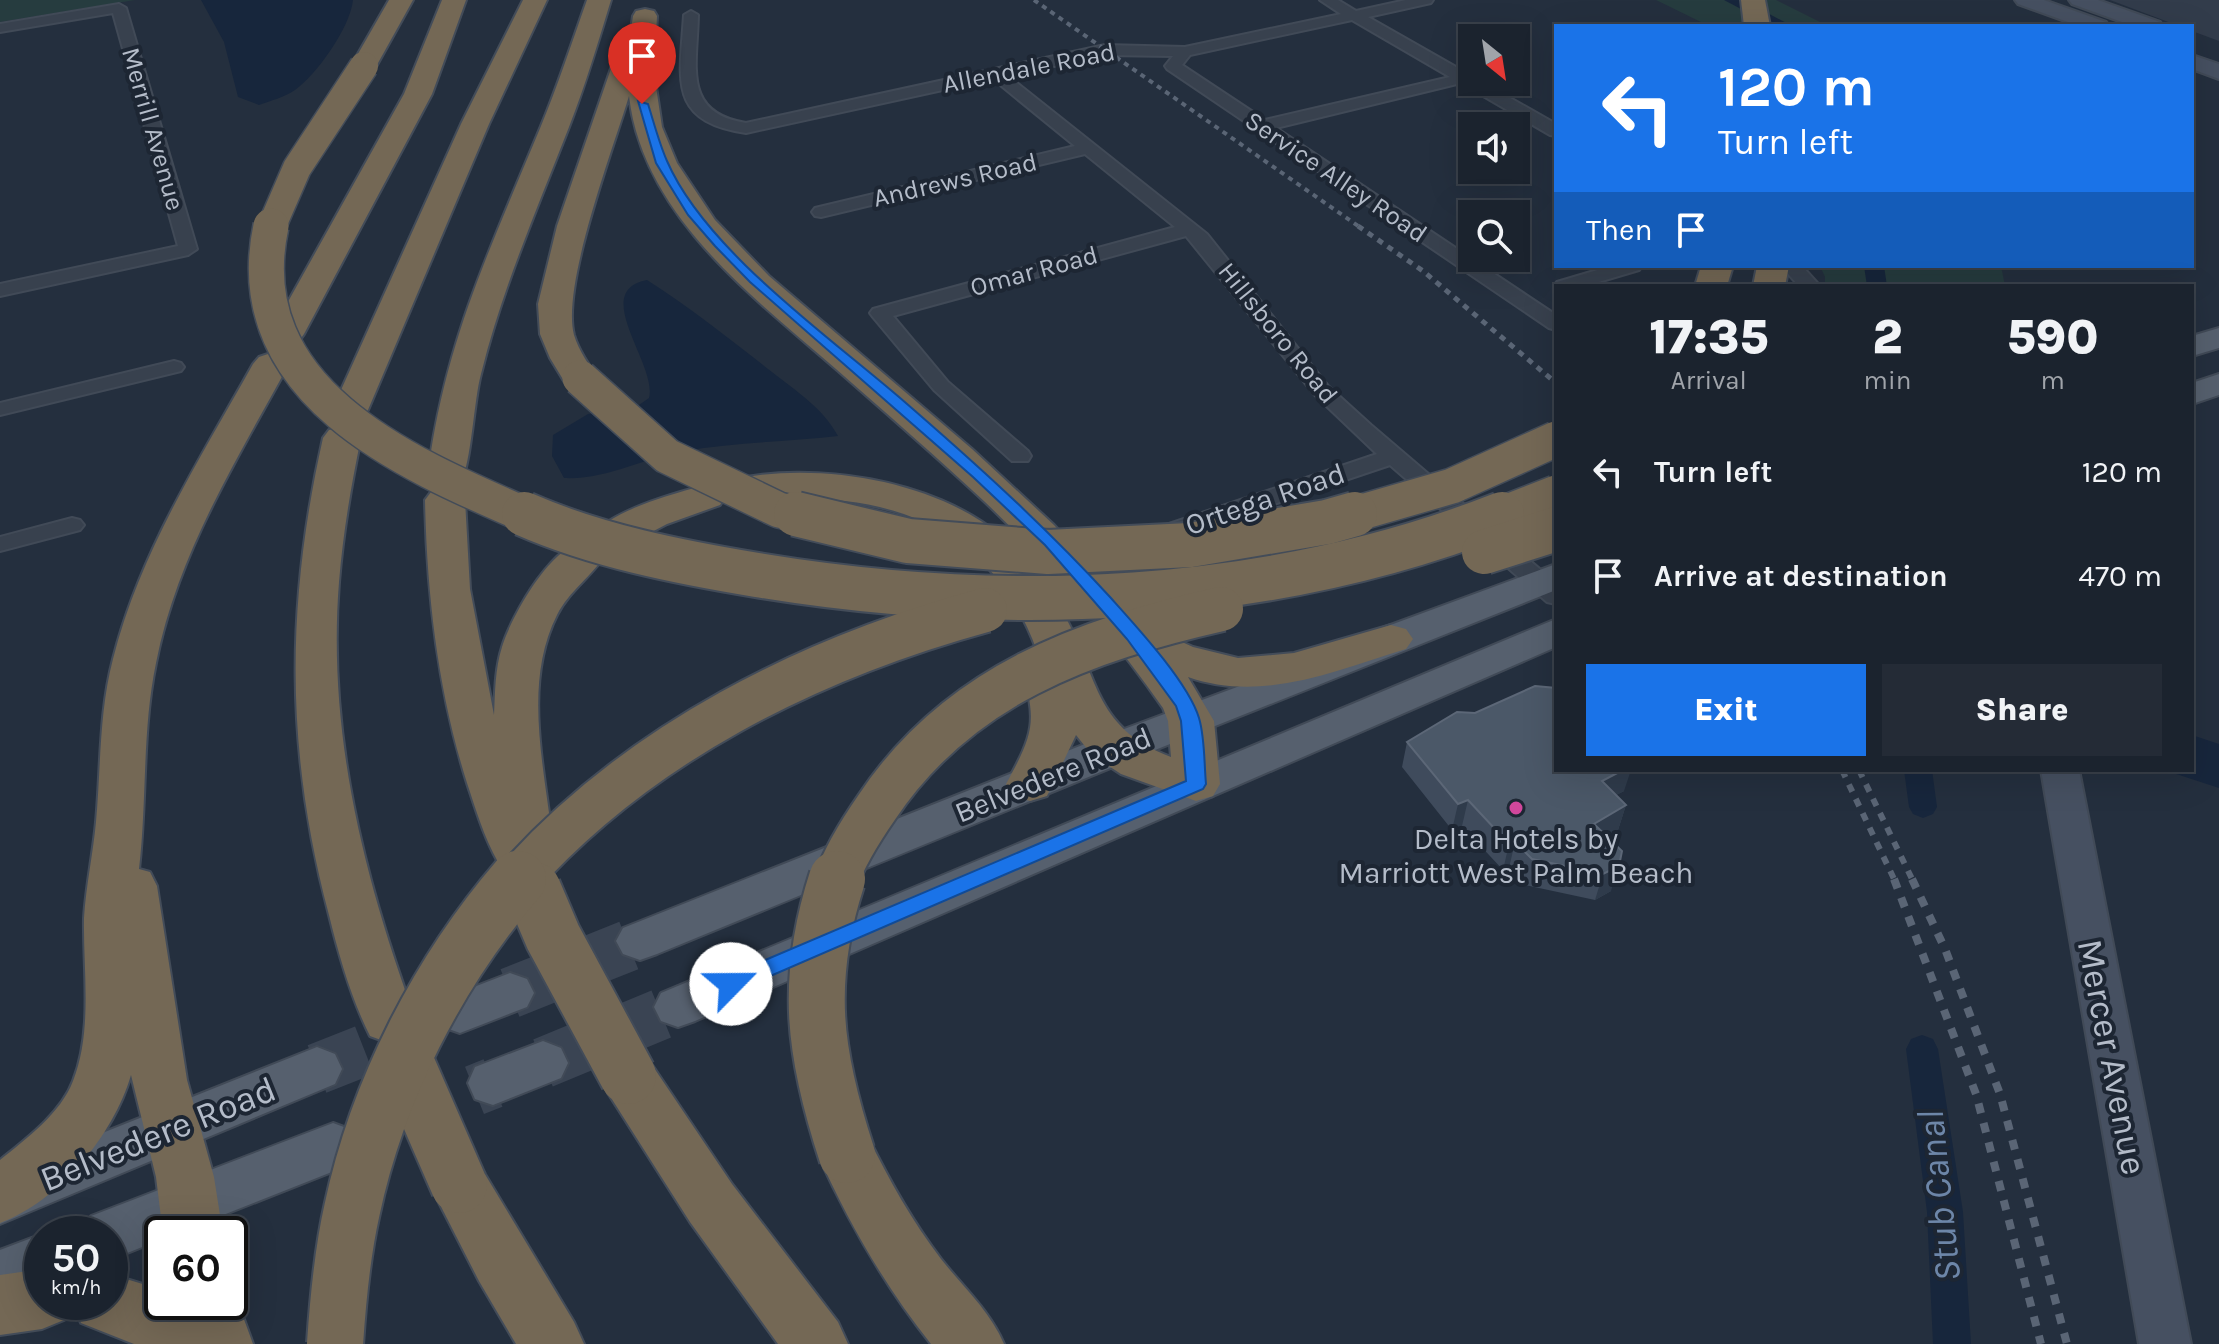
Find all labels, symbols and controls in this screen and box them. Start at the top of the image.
pin [608,22,676,104]
north arrow [1458,24,1530,96]
map controls [1458,24,1530,272]
icon: arrive [620,34,664,78]
street label: Allendale Road [940,36,1118,100]
street label: Merrill Avenue [115,44,191,214]
text: 120 m [1718,54,1875,119]
icon: left [1586,56,1690,160]
street label: Service Alley Road [1239,105,1433,249]
button: sound [1458,112,1530,184]
text: Turn left [1718,121,1853,163]
street label: Andrews Road [870,146,1040,214]
button: search [1458,200,1530,272]
icon: arrive [1669,208,1713,252]
text: Then [1586,212,1653,248]
street label: Omar Road [967,239,1101,303]
street label: Hillsboro Road [1212,256,1344,410]
text: 17:35 [1649,309,1768,365]
text: 2 [1872,309,1903,365]
text: 590 [2007,309,2099,365]
text: Arrival [1671,365,1747,396]
text: min [1864,365,1911,396]
text: m [2041,365,2065,396]
icon: left [1586,450,1630,494]
text: Turn left [1654,454,1772,490]
text: 120 m [2082,454,2162,490]
street label: Ortega Road [1180,455,1350,543]
icon: arrive [1586,554,1630,598]
text: Arrive at destination [1654,558,1948,594]
text: 470 m [2078,558,2162,594]
button: Exit [1586,664,1866,756]
button: Share [1882,664,2162,756]
street label: Belvedere Road [950,719,1156,831]
marker: Delta Hotels by Marriott West Palm Beach [1507,799,1525,817]
place label: Delta Hotels by Marriott West Palm Beach [1339,821,1693,891]
street label: Mercer Avenue [2069,936,2155,1178]
position arrow [689,942,773,1026]
street label: Belvedere Road [34,1068,282,1200]
water label: Stub Canal [1908,1108,1970,1284]
speed limit sign: 60 [144,1216,248,1320]
text: 50 [52,1234,100,1281]
text: km/h [51,1276,101,1299]

